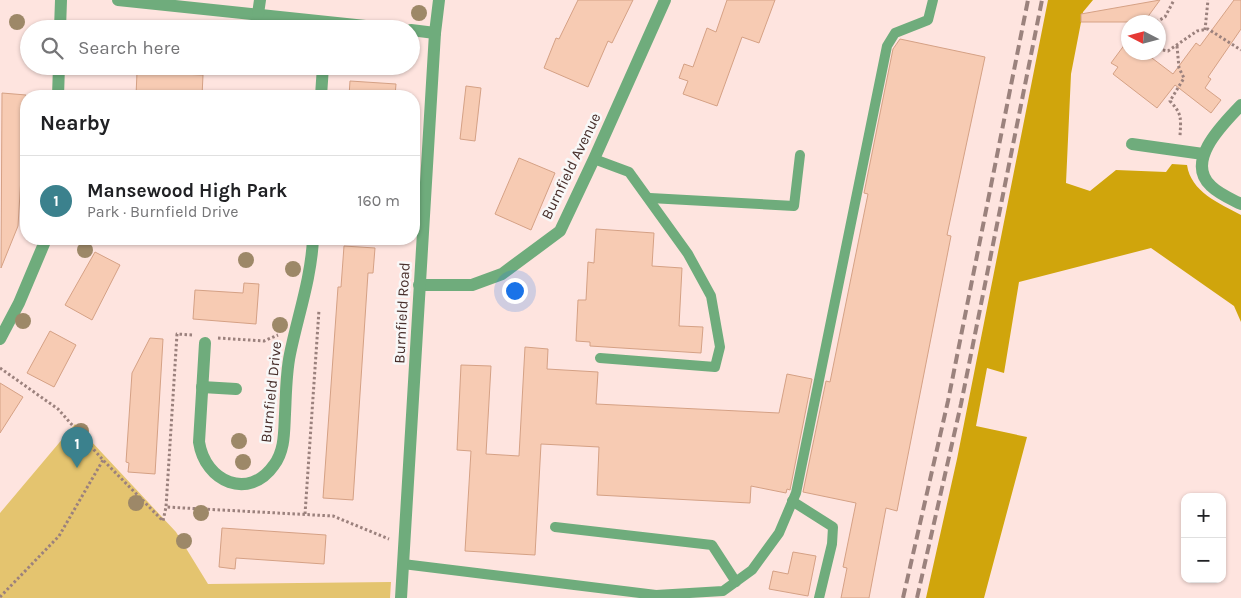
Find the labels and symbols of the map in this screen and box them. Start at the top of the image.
north arrow [1121,15,1166,60]
street label: Burnfield Avenue [537,110,605,222]
street label: Burnfield Road [390,262,414,364]
your location [502,278,528,304]
street label: Burnfield Drive [257,340,285,444]
pin: 1 [61,427,93,468]

